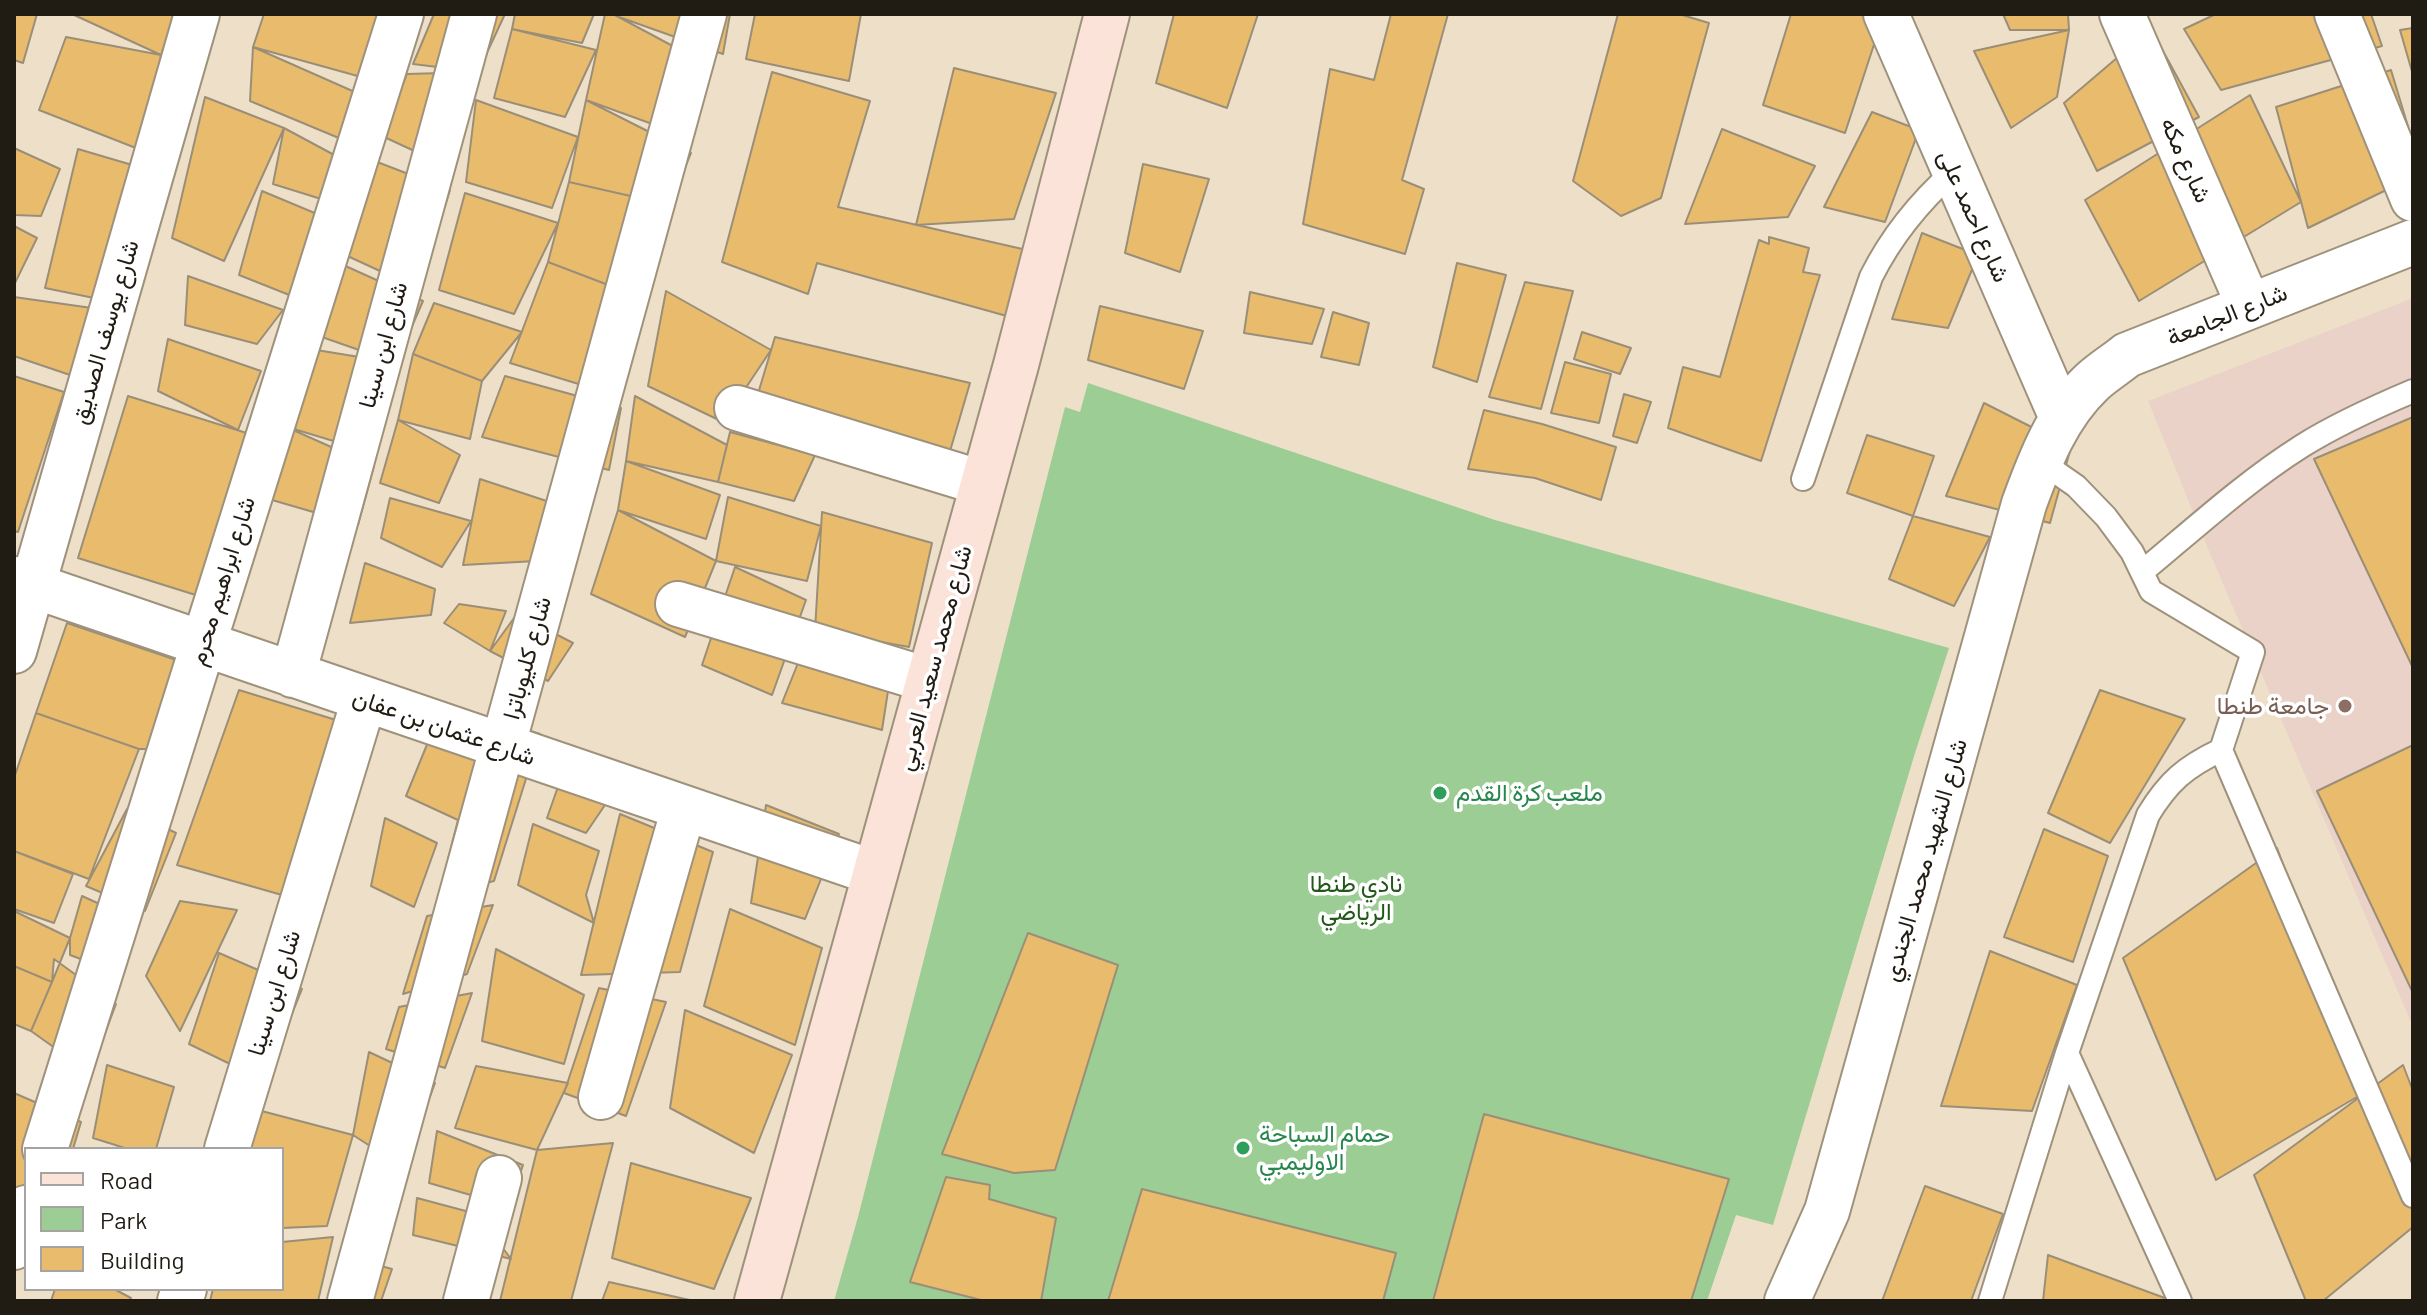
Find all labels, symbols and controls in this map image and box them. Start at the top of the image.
street label: شارع مكه [2154,113,2218,207]
street label: شارع احمد على [1932,145,2016,287]
street label: شارع يوسف الصديق [65,237,145,427]
street label: شارع الجامعة [2163,278,2291,352]
street label: شارع ابن سينا [352,279,414,411]
street label: شارع ابراهيم محرم [183,493,261,669]
street label: شارع محمد سعيد العربي [890,542,978,774]
street label: شارع كليوباترا [497,593,557,723]
street label: شارع عثمان بن عفان [349,682,539,772]
place label: جامعة طنطا [2217,692,2329,720]
marker: جامعة طنطا [2336,697,2354,715]
street label: شارع الشهيد محمد الجندي [1877,735,1973,985]
place label: ملعب كرة القدم [1456,779,1603,807]
marker: ملعب كرة القدم [1431,784,1449,802]
park label: نادي طنطا الرياضي [1310,870,1402,926]
street label: شارع ابن سينا [241,927,307,1059]
place label: حمام السباحة الاوليمبي [1259,1120,1390,1176]
marker: حمام السباحة الاوليمبي [1234,1139,1252,1157]
legend [24,1147,284,1291]
text: Road [100,1165,153,1194]
text: Park [100,1205,147,1234]
text: Building [100,1245,184,1274]

